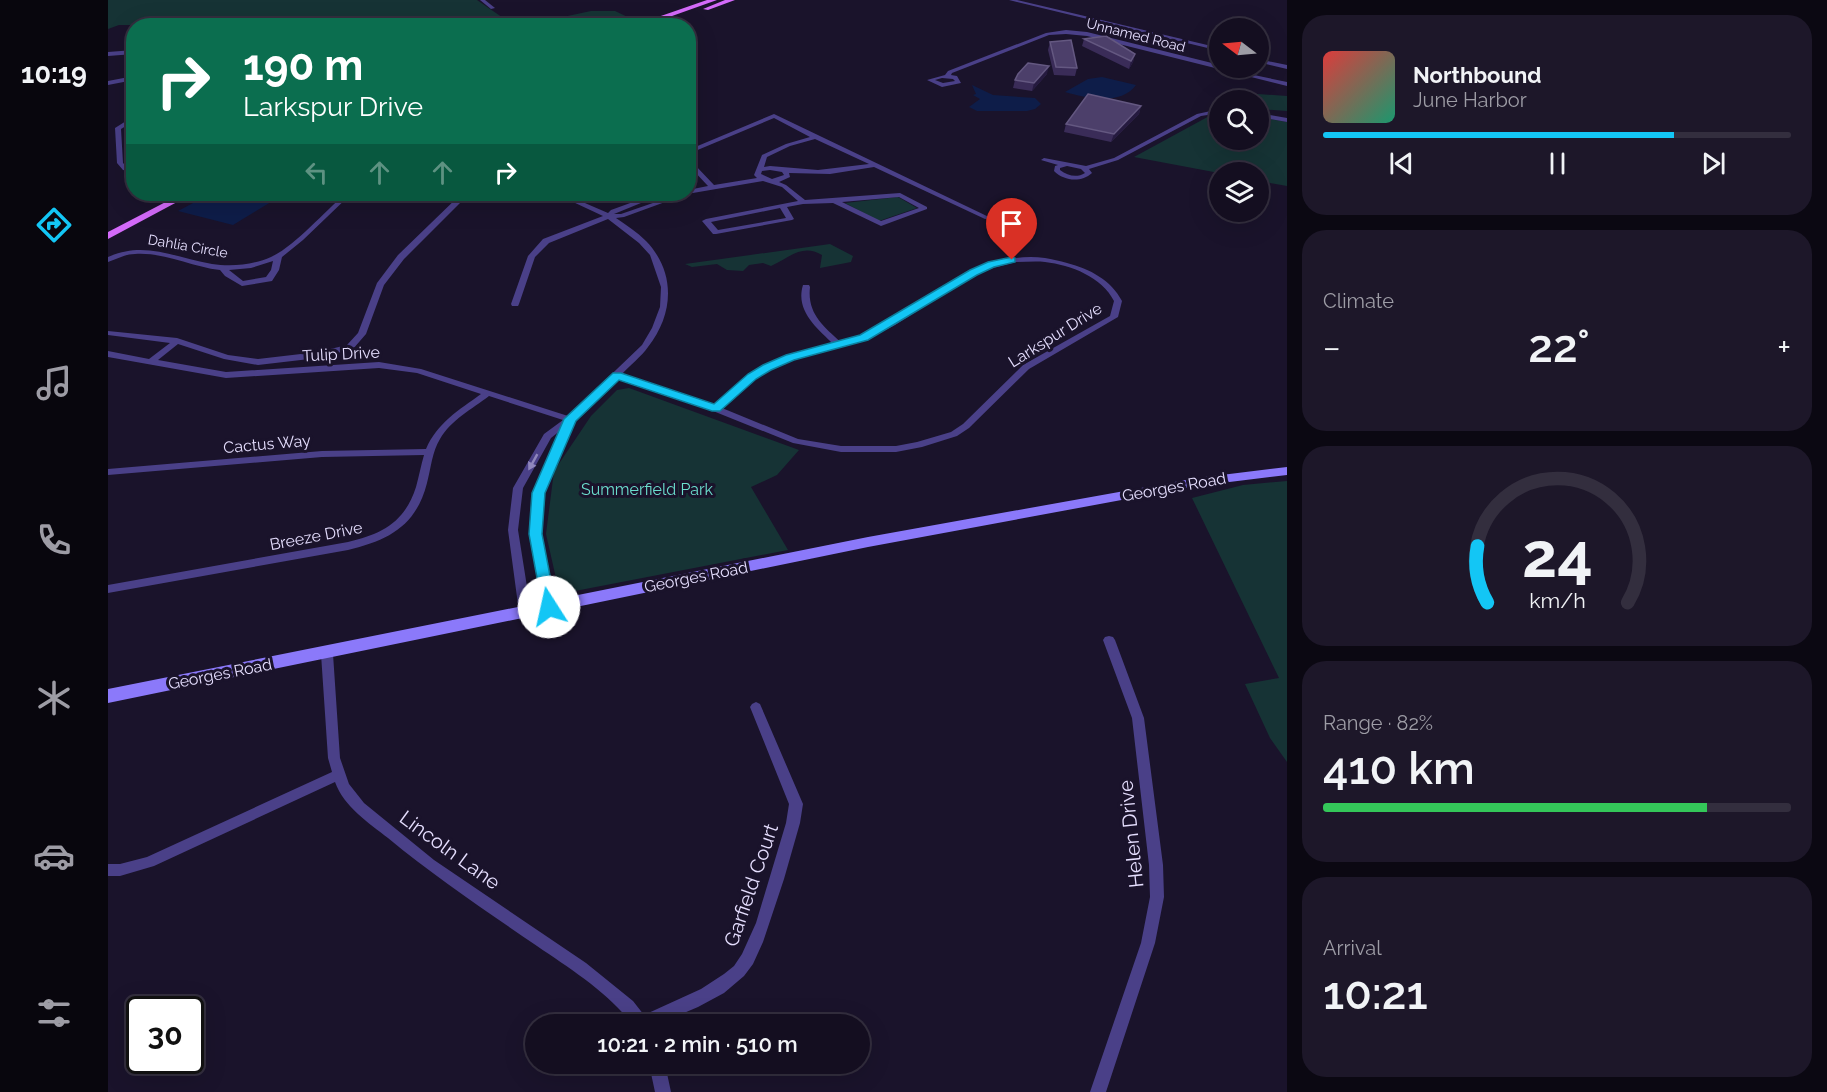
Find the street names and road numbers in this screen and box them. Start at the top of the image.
street label: Unnamed Road [1085,15,1187,55]
street label: Dahlia Circle [147,231,229,261]
street label: Larkspur Drive [1005,299,1105,371]
street label: Tulip Drive [302,342,380,366]
street label: Cactus Way [223,431,312,457]
street label: Georges Road [1121,469,1228,505]
street label: Breeze Drive [268,518,364,554]
street label: Georges Road [643,558,750,596]
street label: Georges Road [167,655,274,693]
street label: Helen Drive [1113,779,1149,889]
street label: Lincoln Lane [395,805,505,895]
street label: Garfield Court [719,820,783,950]

